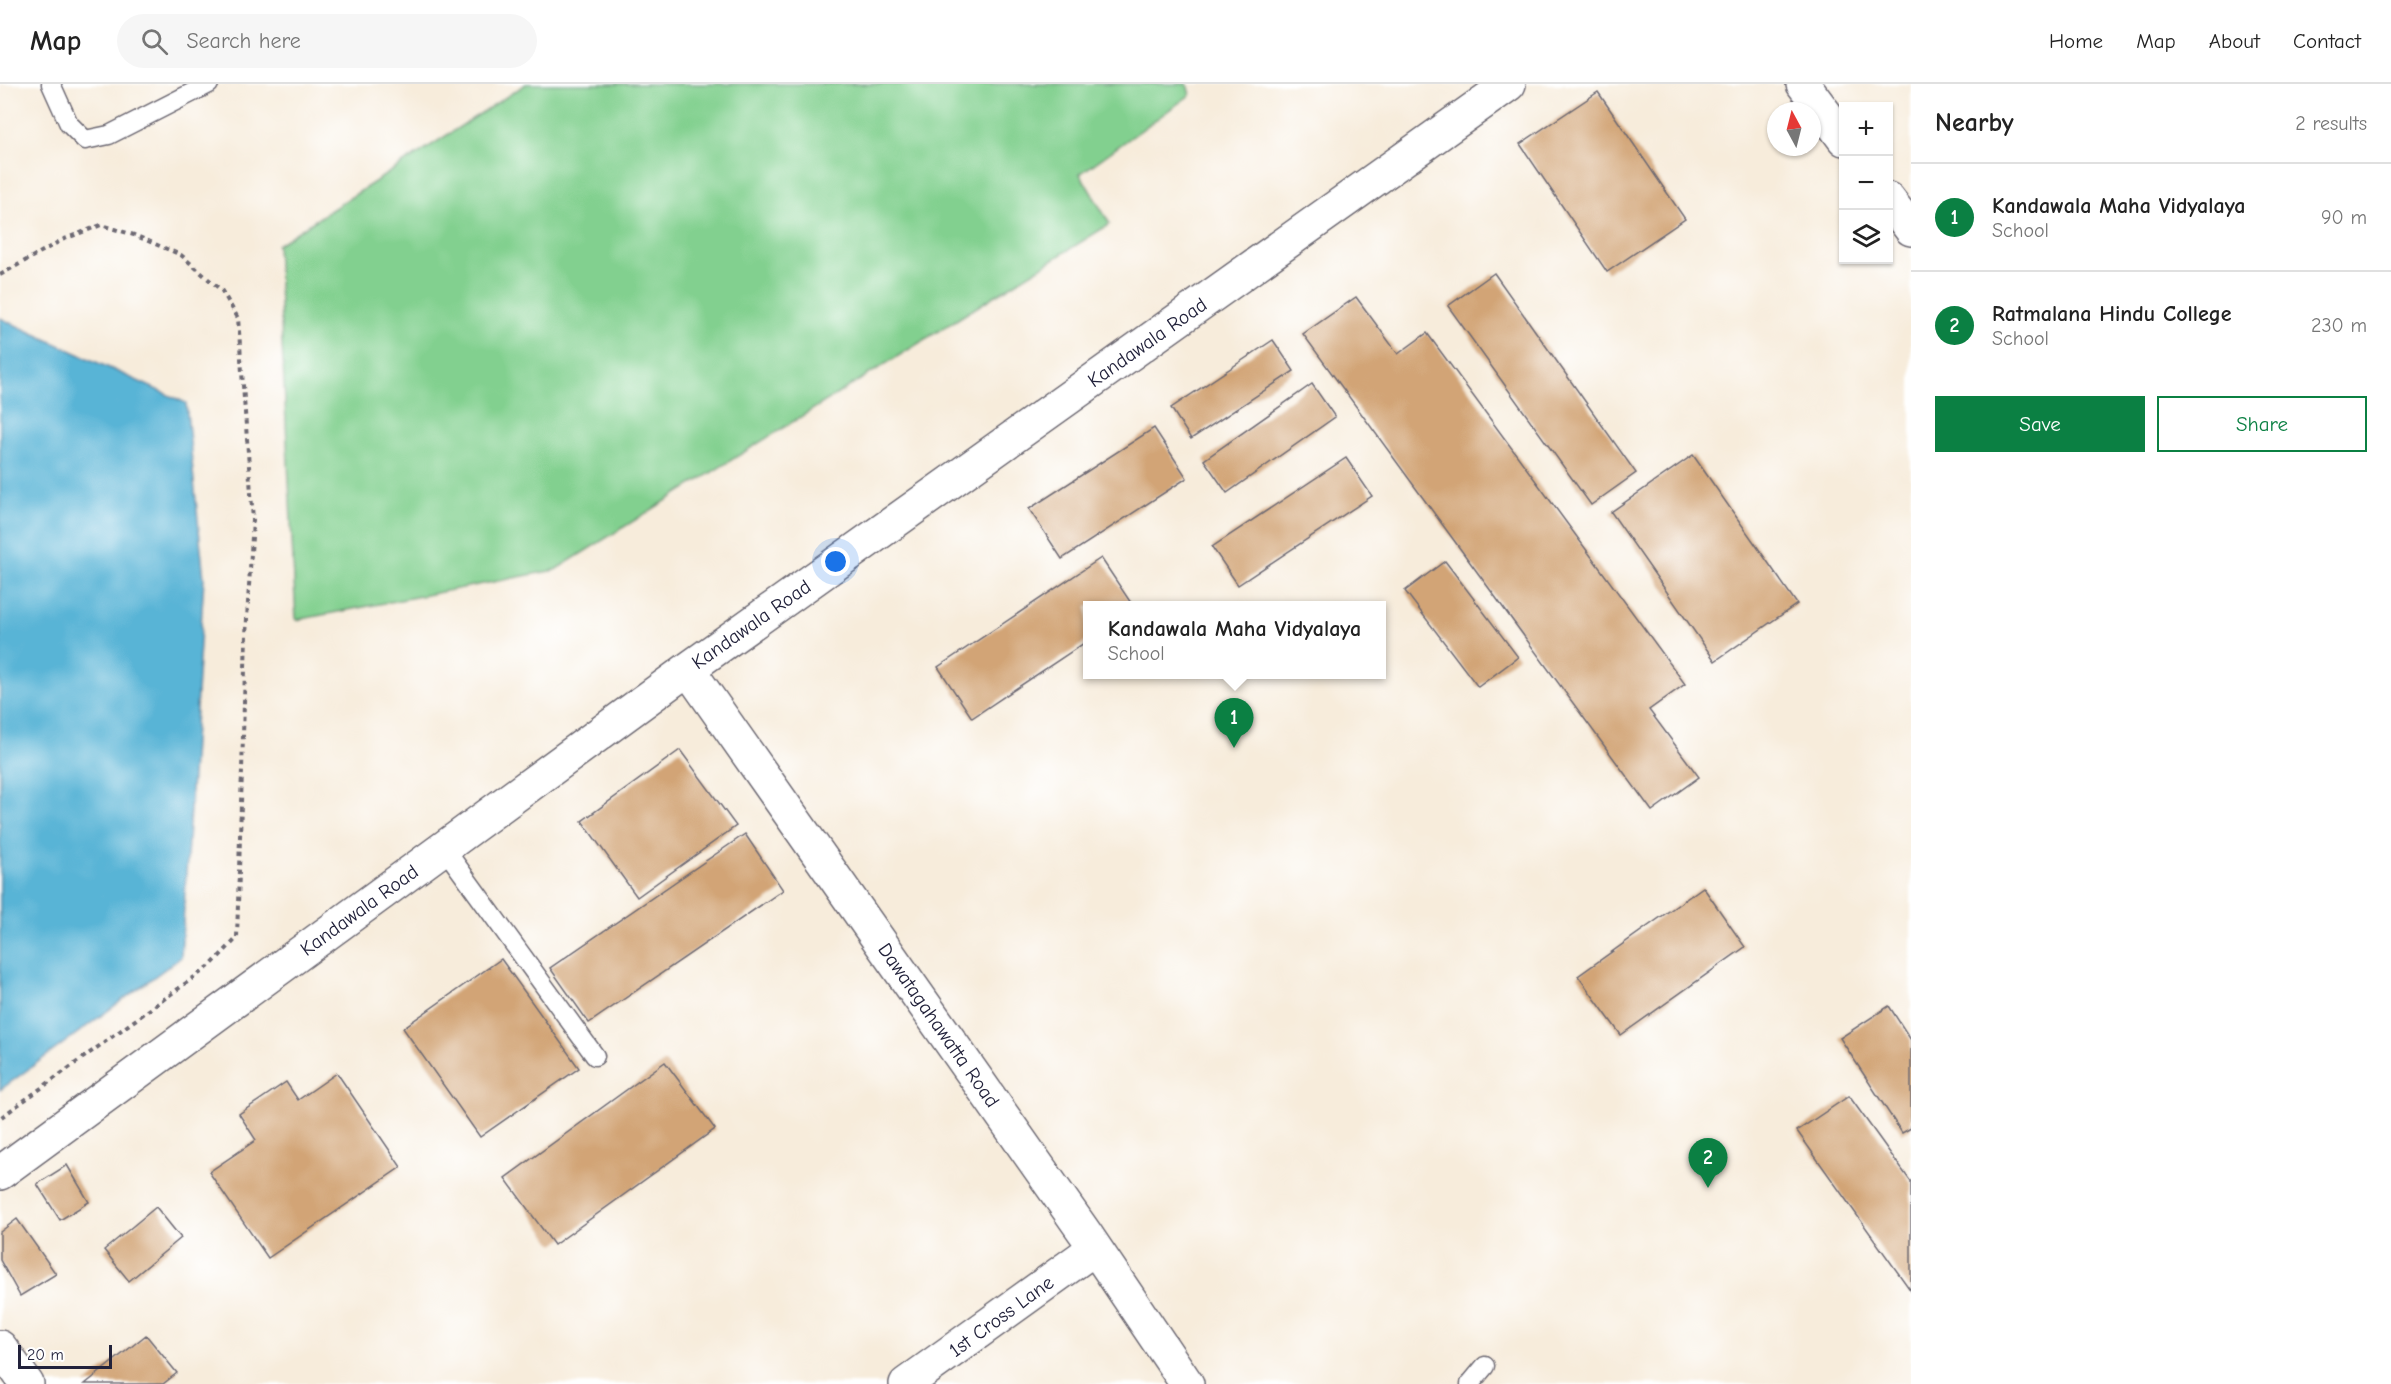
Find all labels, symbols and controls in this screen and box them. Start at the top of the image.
search box [117,14,537,68]
text: Map [30,25,81,57]
icon: search [138,25,171,58]
text: Search here [186,28,301,54]
text: Home [2049,29,2103,53]
text: Map [2136,29,2176,53]
text: About [2209,29,2260,53]
text: Contact [2293,29,2361,53]
north arrow [1767,102,1821,156]
map controls [1839,102,1893,264]
button: + [1839,102,1893,156]
text: Nearby [1935,108,2014,138]
text: 2 results [2295,112,2367,135]
button: − [1839,156,1893,210]
text: Kandawala Maha Vidyalaya [1992,193,2246,219]
text: 1 [1951,206,1958,229]
text: 90 m [2321,206,2367,229]
button: layers [1839,210,1893,264]
text: School [1992,219,2049,242]
street label: Kandawala Road [1083,293,1211,392]
text: Ratmalana Hindu College [1992,301,2232,327]
text: 2 [1950,314,1959,337]
text: 230 m [2311,314,2367,337]
text: School [1992,327,2049,350]
button: Save [1935,396,2145,452]
button: Share [2157,396,2367,452]
your location [821,547,850,576]
street label: Kandawala Road [687,575,815,674]
popup [1083,601,1386,679]
text: Kandawala Maha Vidyalaya [1108,616,1361,642]
text: School [1108,642,1165,665]
pin: 1 [1214,698,1254,748]
street label: Kandawala Road [296,860,423,961]
street label: Dawatagahawatta Road [873,939,1004,1112]
pin: 2 [1688,1138,1728,1188]
street label: 1st Cross Lane [945,1271,1058,1362]
scale bar [18,1342,112,1370]
text: 20 m [27,1346,64,1364]

